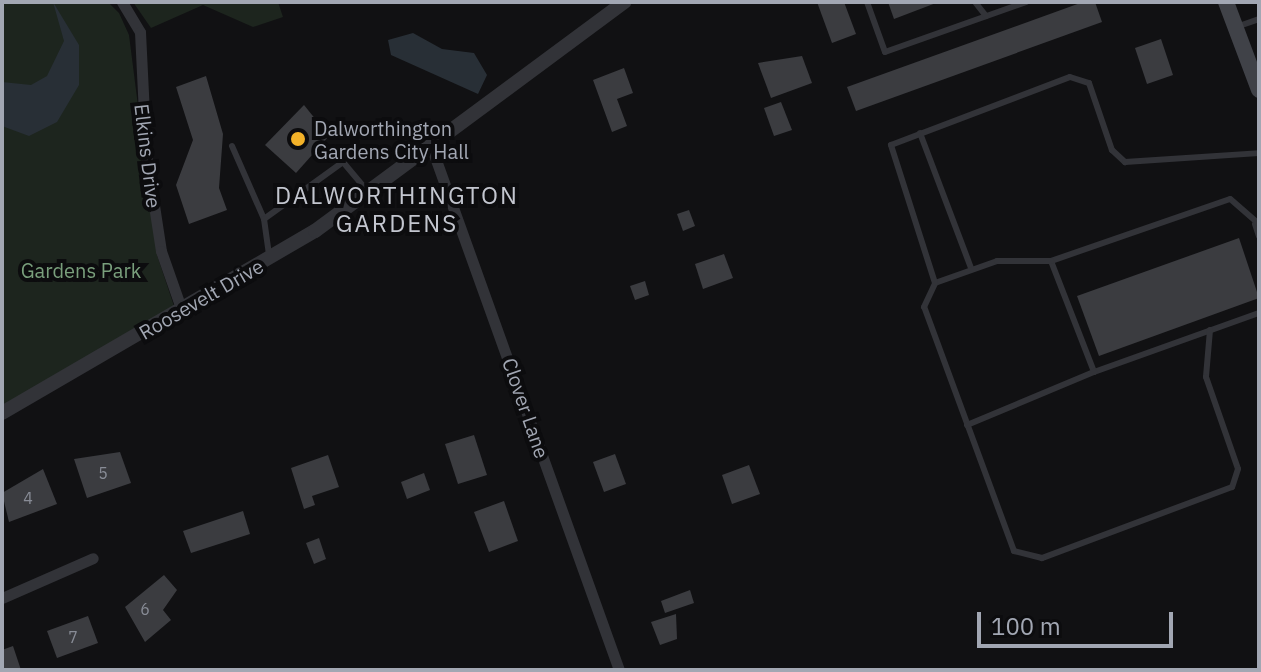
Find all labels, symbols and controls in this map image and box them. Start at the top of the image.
street label: Elkins Drive [130,102,166,210]
place label: Dalworthington Gardens City Hall [314,116,469,163]
marker: Dalworthington Gardens City Hall [289,130,307,148]
district label: DALWORTHINGTON GARDENS [275,182,519,238]
street label: Roosevelt Drive [135,254,267,344]
park label: Gardens Park [21,258,141,282]
street label: Clover Lane [498,355,554,461]
house number: 5 [98,463,108,483]
house number: 4 [23,488,33,508]
scale bar [981,596,1177,646]
house number: 6 [140,599,150,619]
text: 100 m [991,610,1061,642]
house number: 7 [68,627,78,647]

